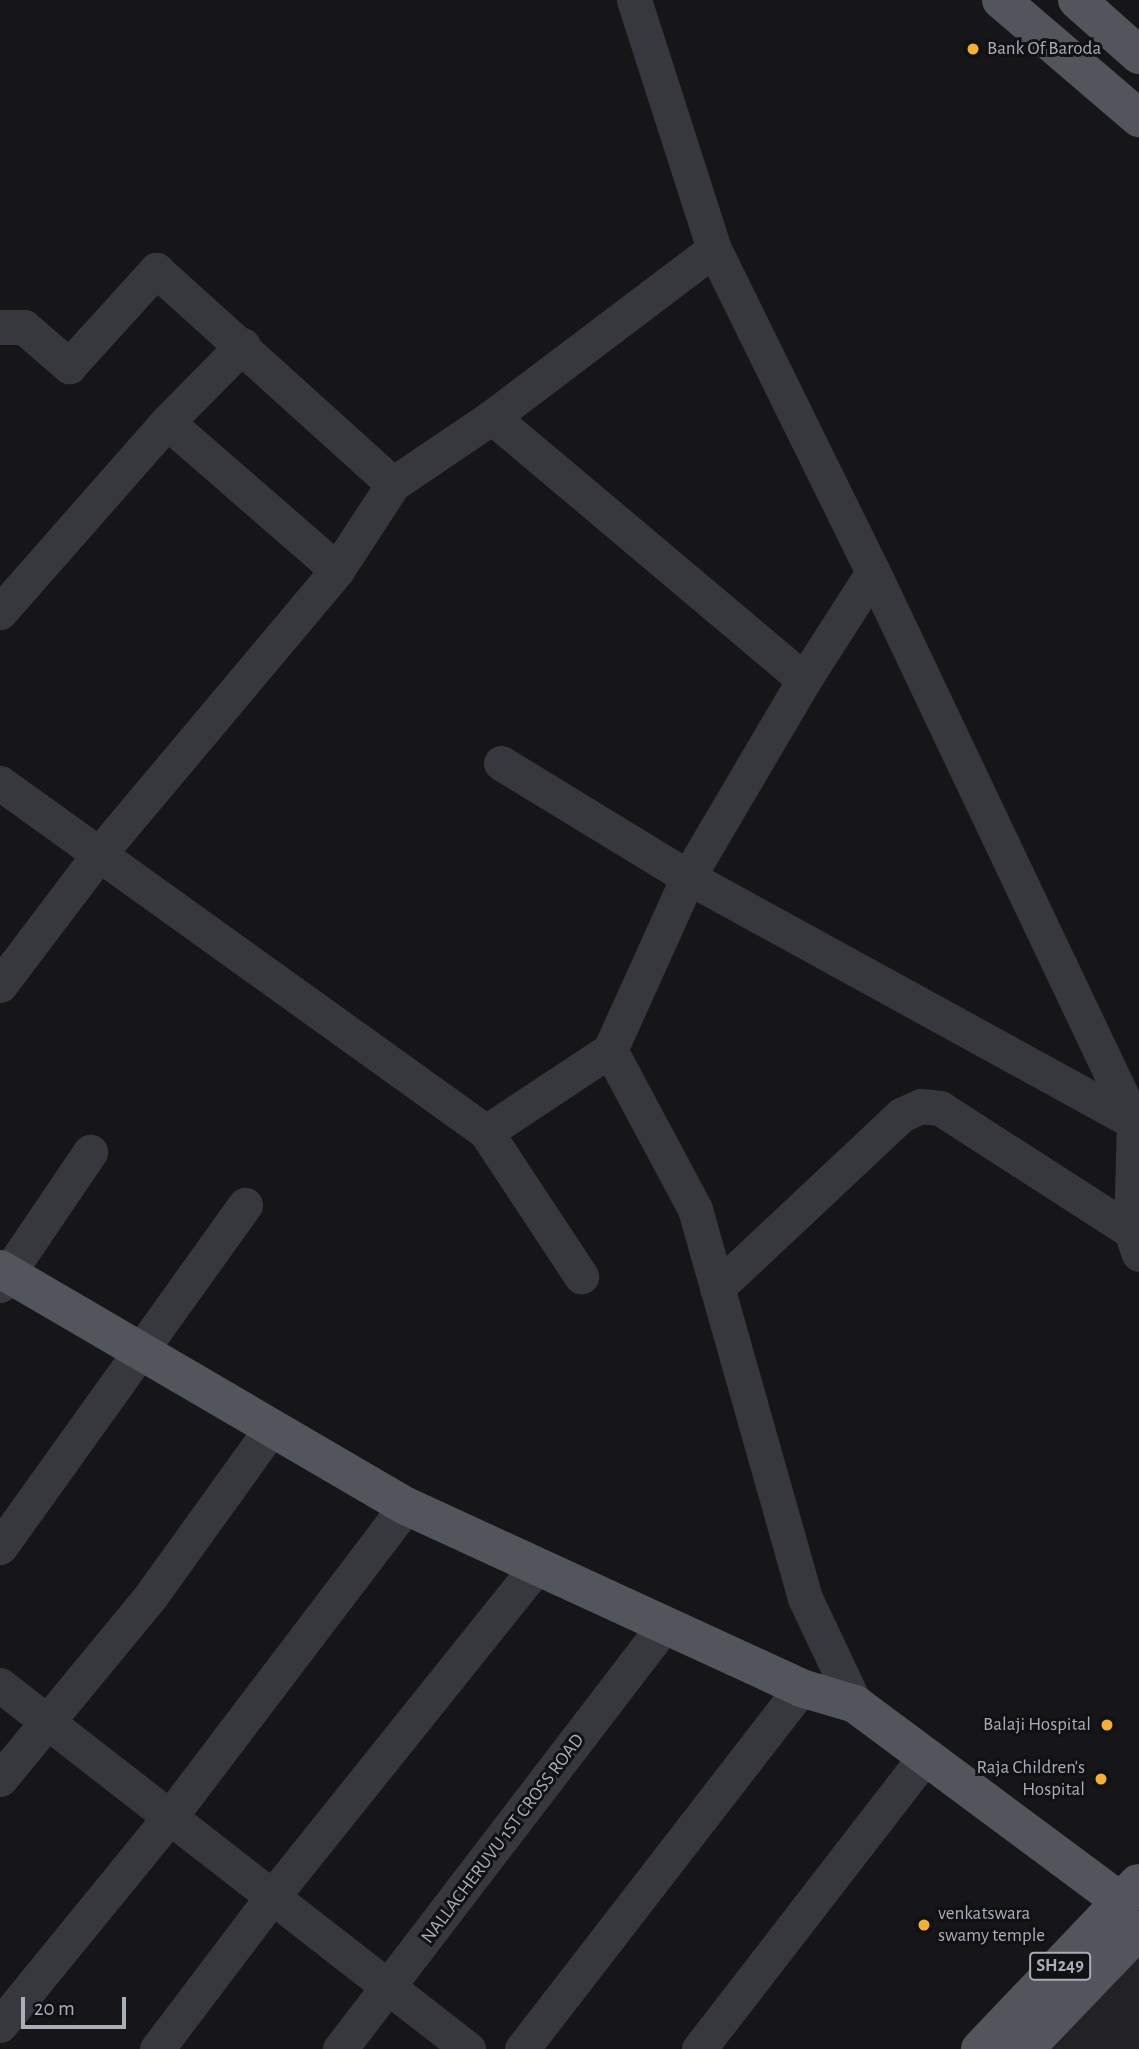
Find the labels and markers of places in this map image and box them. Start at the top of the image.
place label: Bank Of Baroda [987,38,1101,60]
marker: Bank Of Baroda [965,41,981,57]
place label: Balaji Hospital [983,1714,1091,1736]
marker: Balaji Hospital [1097,1715,1117,1735]
place label: Raja Children's Hospital [977,1757,1085,1801]
marker: Raja Children's Hospital [1091,1769,1111,1789]
place label: venkatswara swamy temple [938,1903,1045,1947]
marker: venkatswara swamy temple [916,1917,932,1933]

